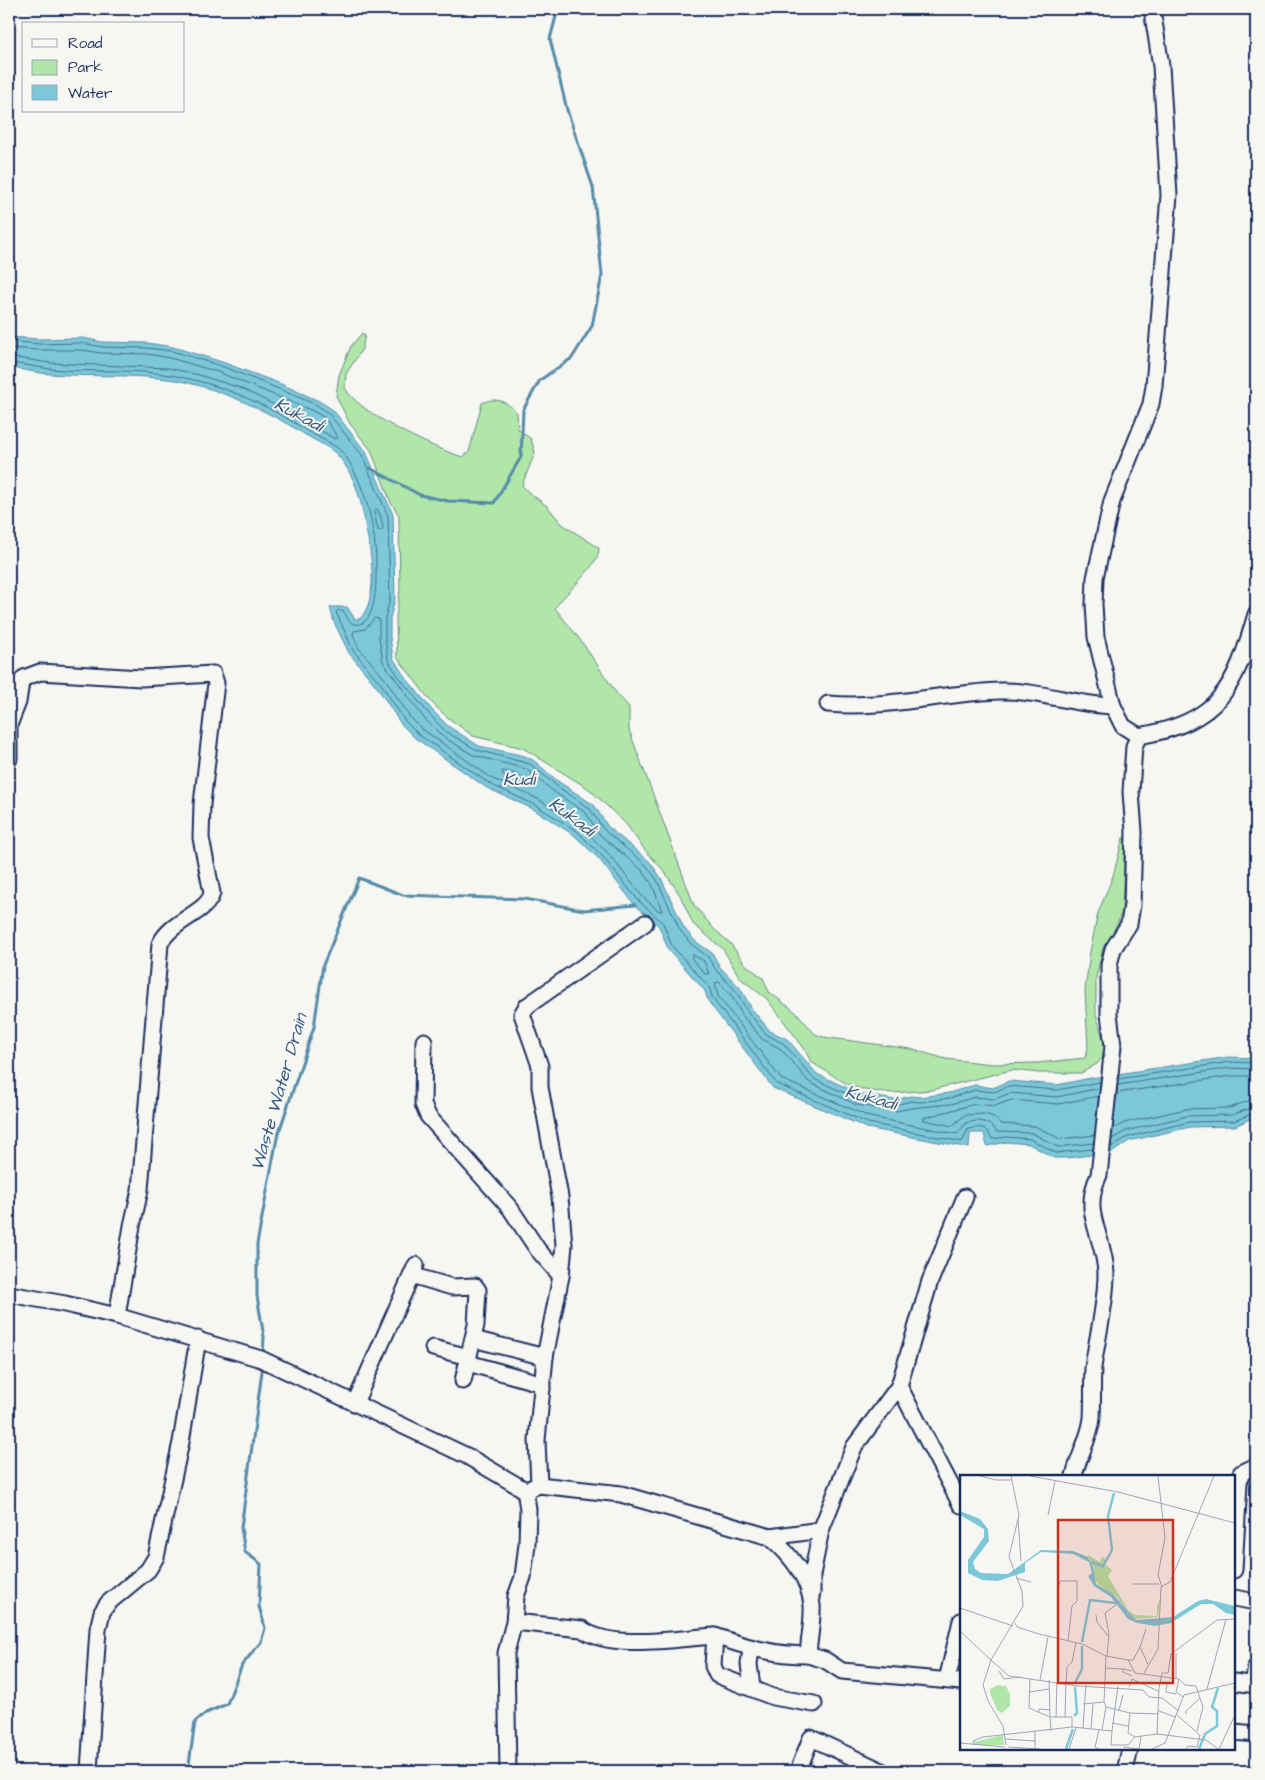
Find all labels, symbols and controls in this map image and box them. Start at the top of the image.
legend [22,22,185,112]
text: Road [68,33,103,54]
text: Park [68,57,103,78]
text: Water [68,83,112,104]
water label: Kukadi [270,392,330,439]
water label: Kudi [503,767,537,792]
water label: Kukadi [544,791,602,844]
water label: Waste Water Drain [245,1009,314,1173]
water label: Kukadi [843,1079,902,1117]
inset map [960,1475,1235,1750]

